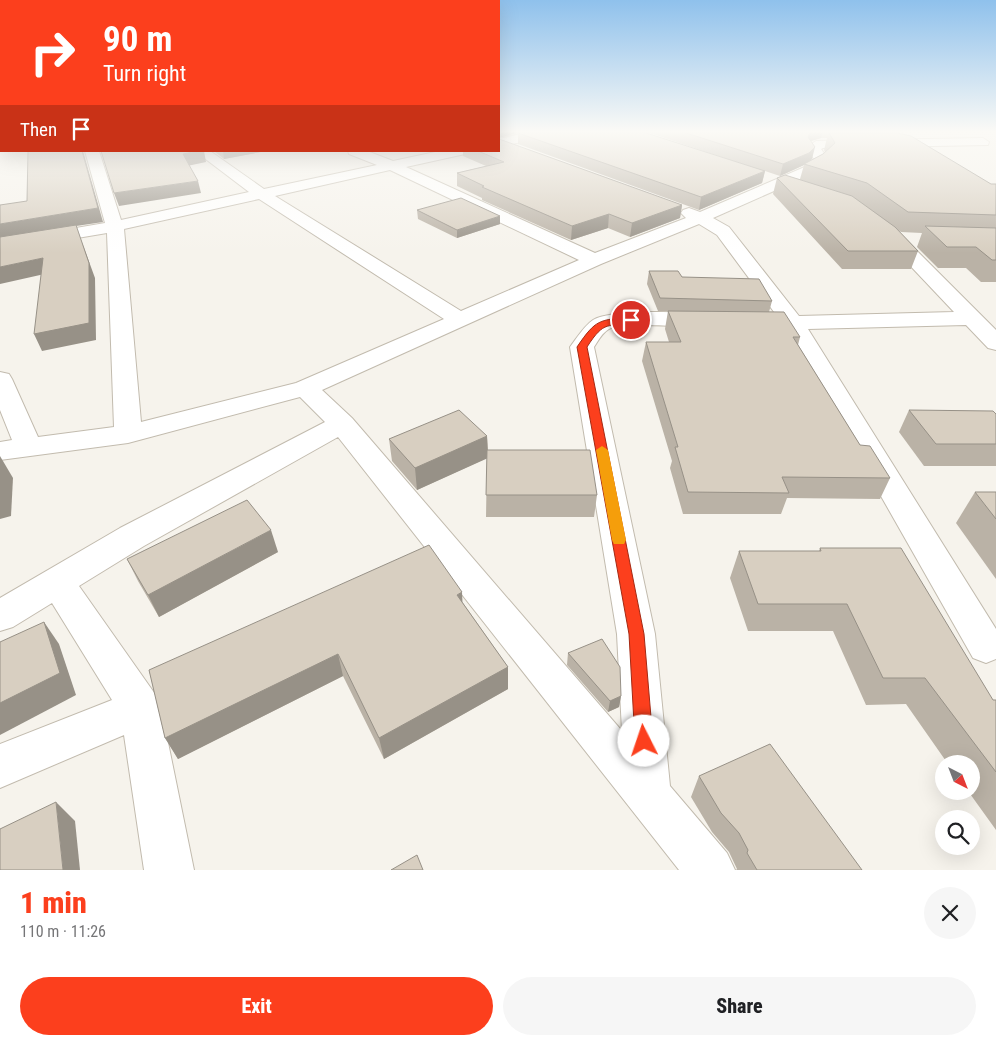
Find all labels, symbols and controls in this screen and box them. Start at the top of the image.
text: 90 m [103,19,172,60]
icon: right [20,20,85,85]
text: Turn right [103,61,186,86]
icon: arrive [67,115,95,143]
text: Then [20,118,57,141]
pin [610,299,652,341]
icon: arrive [617,306,645,334]
position arrow [617,714,669,766]
north arrow [935,755,980,800]
map controls [935,755,980,855]
button: search [935,810,980,855]
text: 1 min [20,885,87,920]
button: close [924,887,976,939]
text: 110 m · 11:26 [20,922,106,941]
button: Exit [20,977,493,1035]
button: Share [503,977,976,1035]

